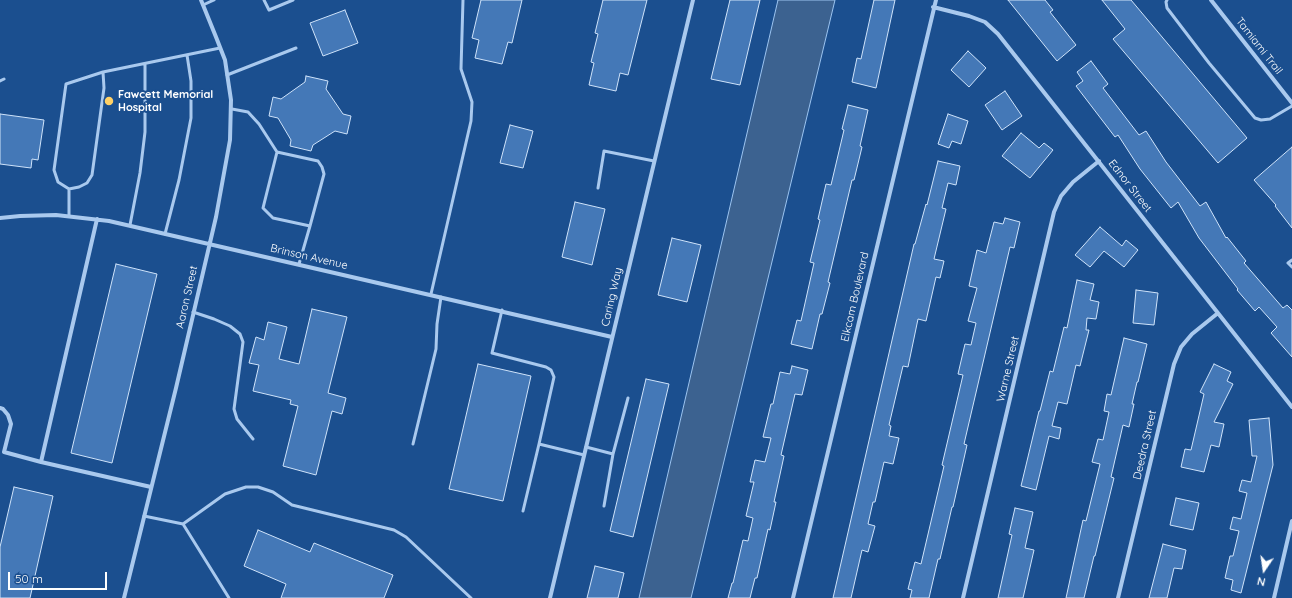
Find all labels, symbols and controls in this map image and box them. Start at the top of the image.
street label: Tamiami Trail [1233,15,1285,77]
place label: Fawcett Memorial Hospital [118,88,213,114]
marker: Fawcett Memorial Hospital [103,95,115,107]
street label: Ednor Street [1105,157,1155,215]
street label: Brinson Avenue [269,242,349,272]
street label: Elkcam Boulevard [838,251,872,343]
street label: Aaron Street [173,264,201,330]
street label: Caring Way [599,266,625,328]
street label: Warne Street [994,335,1022,403]
street label: Deedra Street [1131,409,1159,481]
north arrow [1244,550,1284,590]
scale bar [10,564,109,590]
text: 50 m [15,571,43,586]
text: N [1256,574,1267,589]

